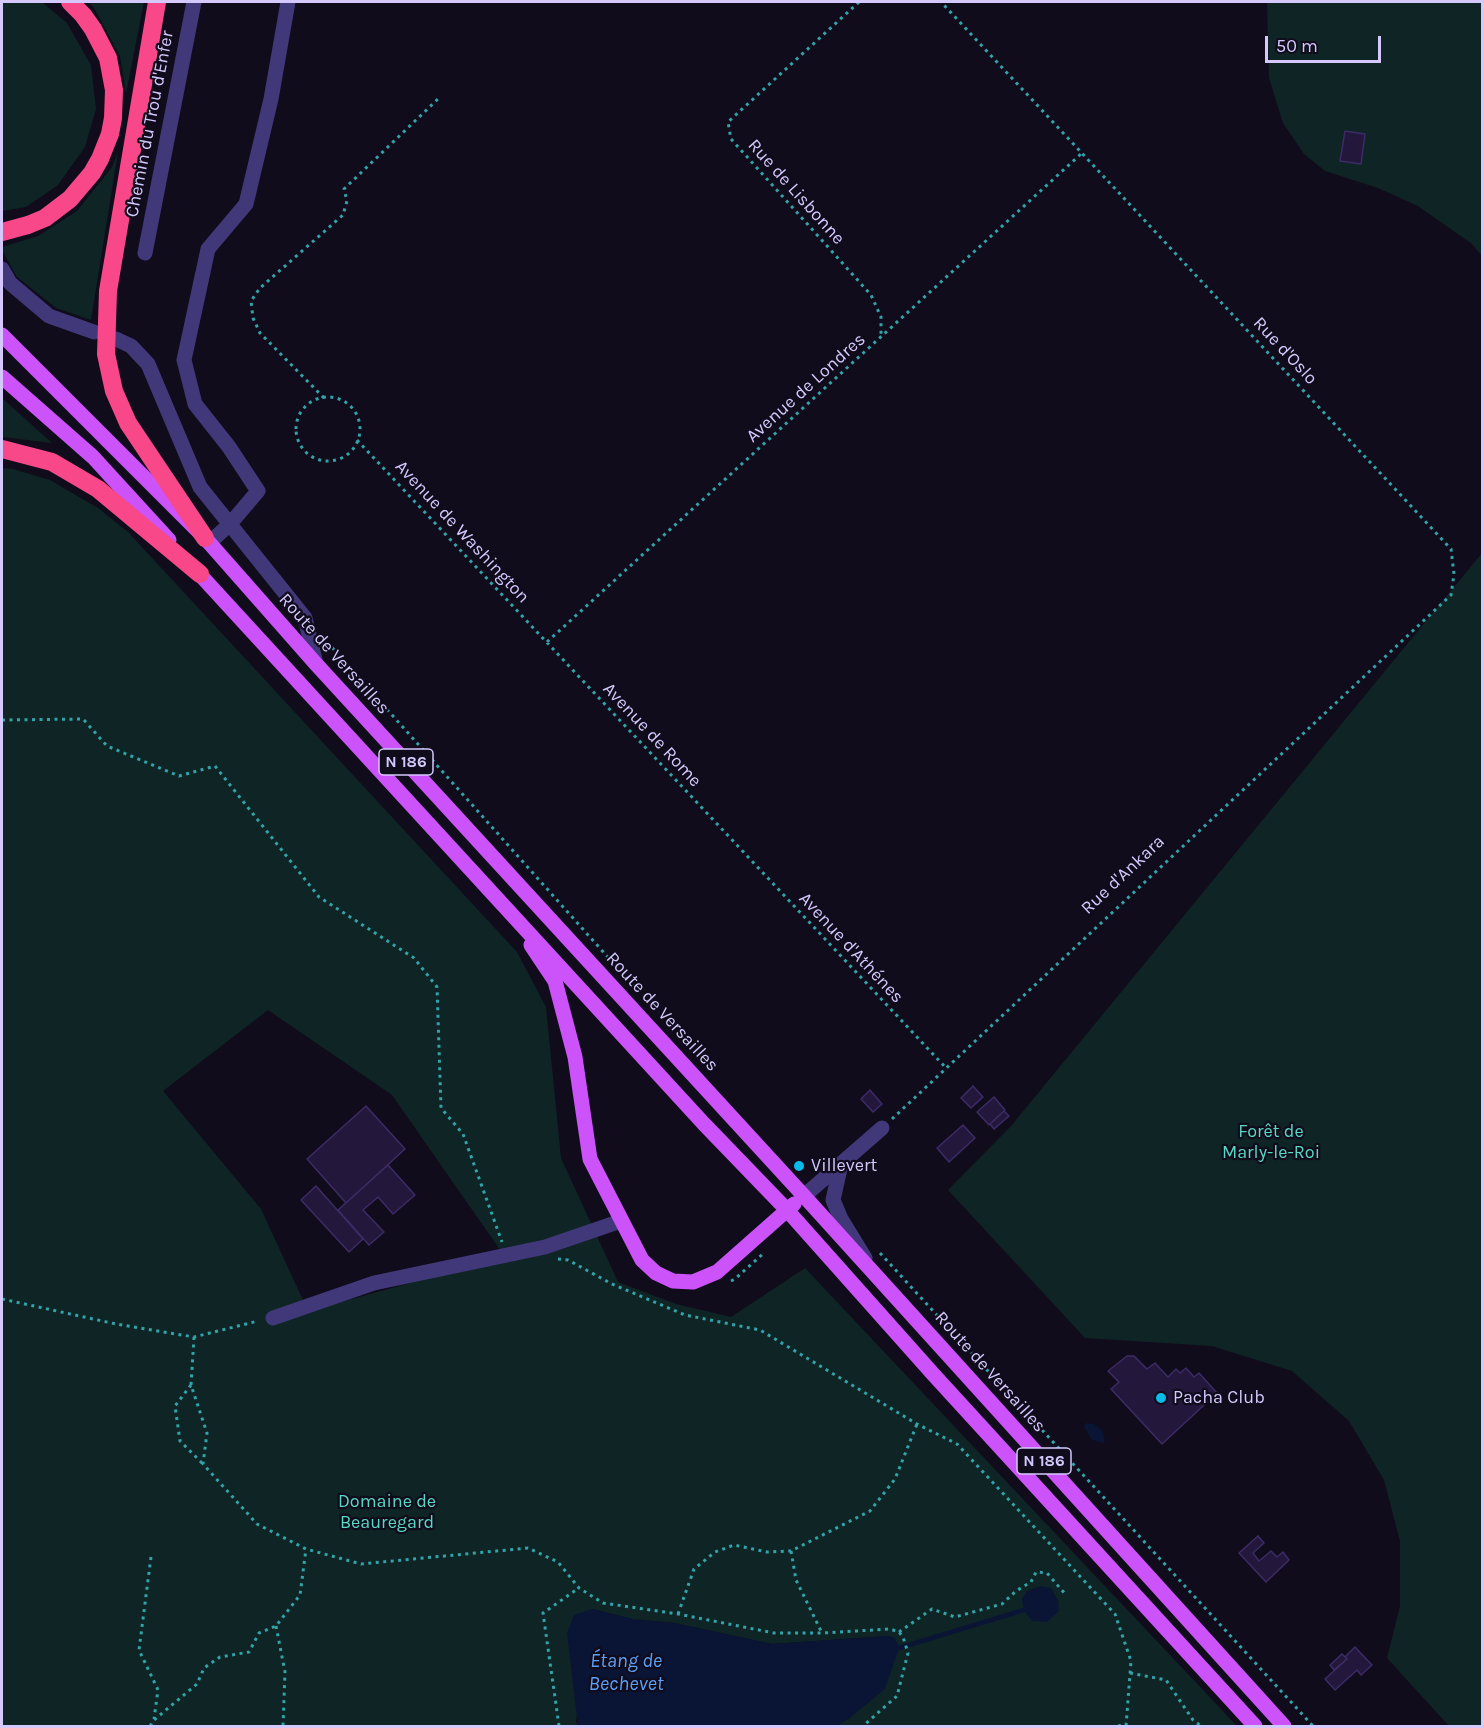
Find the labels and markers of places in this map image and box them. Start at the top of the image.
place label: Villevert [811,1155,877,1177]
marker: Villevert [792,1159,806,1173]
place label: Pacha Club [1173,1387,1265,1409]
marker: Pacha Club [1154,1391,1168,1405]

